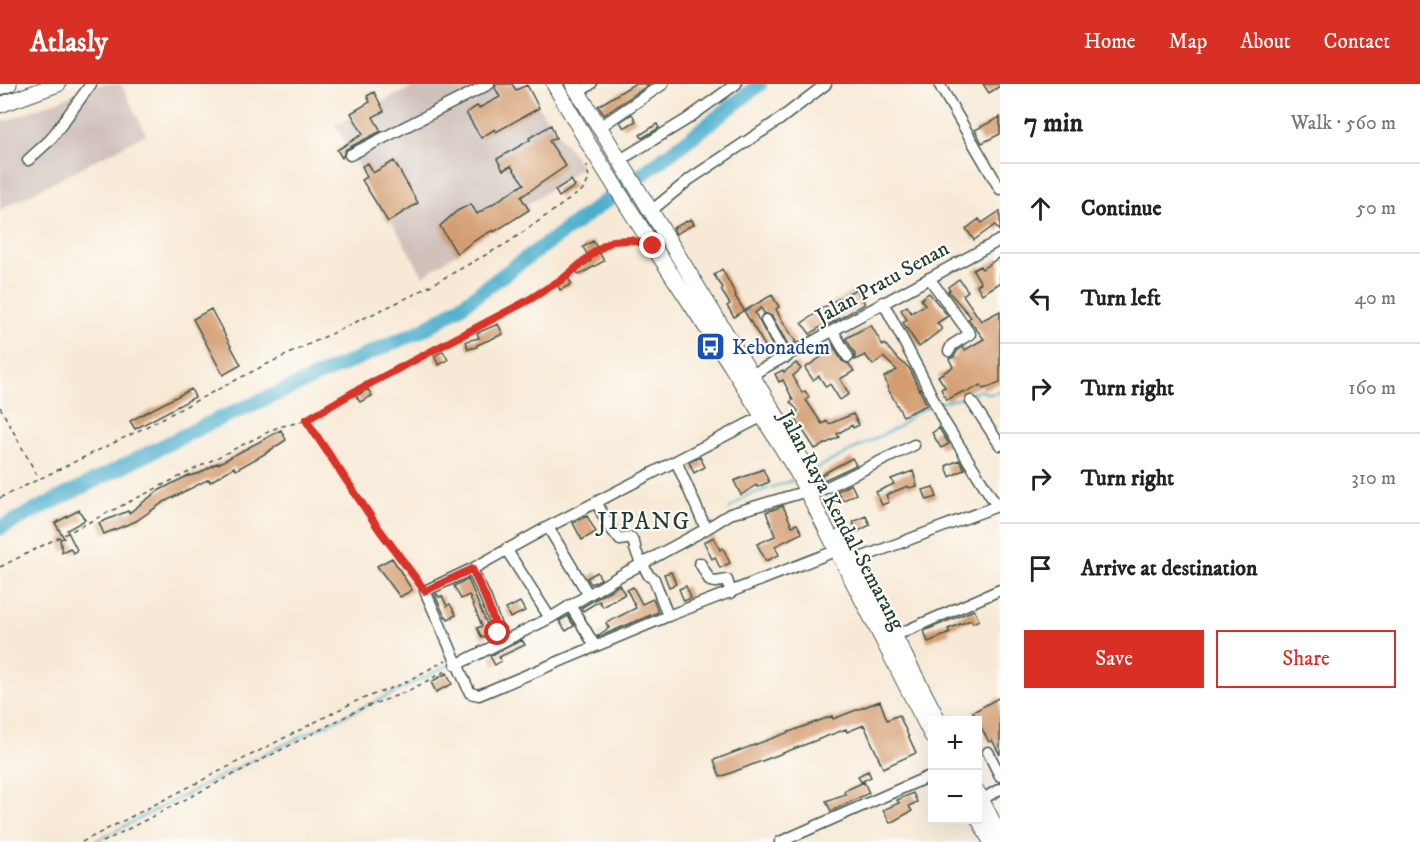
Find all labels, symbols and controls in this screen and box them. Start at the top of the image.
text: Atlasly [30,25,108,60]
text: Home [1084,29,1136,55]
text: Map [1169,29,1207,55]
text: About [1240,29,1291,55]
text: Contact [1324,29,1390,55]
text: 7 min [1024,107,1083,140]
text: Walk · 560 m [1291,111,1396,136]
icon: ahead [1024,192,1057,225]
text: Continue [1081,195,1162,222]
text: 50 m [1356,196,1396,221]
route end [639,232,665,258]
street label: Jalan Pratu Senan [810,236,954,331]
icon: left [1024,282,1057,315]
text: Turn left [1081,285,1161,312]
text: 40 m [1354,286,1396,311]
bus stop icon: Kebonadem [695,331,727,363]
place label: Kebonadem [732,335,830,361]
icon: right [1024,372,1057,405]
text: Turn right [1081,375,1174,402]
text: 160 m [1348,376,1396,401]
street label: Jalan Raya Kendal-Semarang [771,405,910,635]
icon: right [1024,462,1057,495]
text: Turn right [1081,465,1174,492]
text: 310 m [1351,466,1396,491]
district label: JIPANG [595,507,691,537]
icon: arrive [1024,552,1057,585]
text: Arrive at destination [1081,555,1258,582]
route start [484,619,510,645]
button: Save [1024,630,1204,688]
button: Share [1216,630,1396,688]
map controls [928,716,982,824]
button: + [928,716,982,770]
button: − [928,770,982,824]

